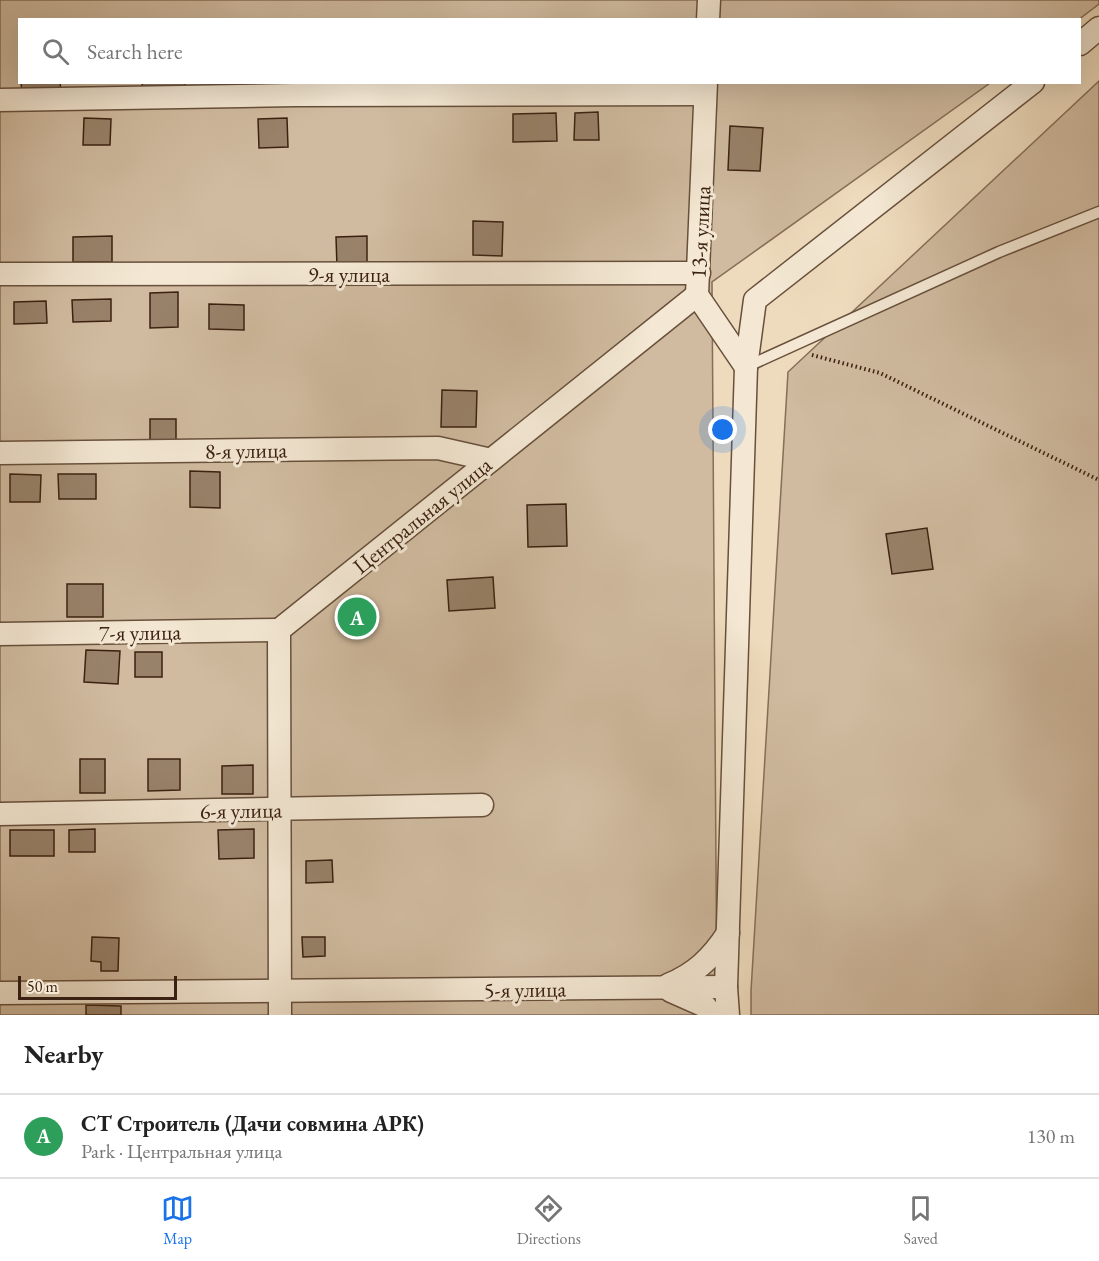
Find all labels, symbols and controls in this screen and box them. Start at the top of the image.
search box [18,18,1081,84]
icon: search [39,35,72,68]
text: Search here [87,37,182,66]
street label: 13-я улица [684,185,717,279]
street label: 9-я улица [308,260,390,289]
your location [708,415,737,444]
street label: 8-я улица [205,435,288,466]
street label: Центральная улица [347,450,498,580]
pin: A [338,594,376,640]
street label: 7-я улица [99,617,182,648]
street label: 6-я улица [200,795,283,826]
scale bar [18,973,177,1000]
street label: 5-я улица [484,974,567,1005]
text: 50 m [27,976,58,997]
text: Nearby [24,1037,104,1071]
text: СТ Строитель (Дачи совмина АРК) [81,1109,424,1138]
text: A [36,1123,51,1149]
text: 130 m [1027,1123,1075,1149]
text: Park · Центральная улица [81,1138,282,1164]
tab: Map [161,1192,194,1249]
tab: Directions [517,1192,581,1249]
tab: Saved [903,1192,938,1249]

